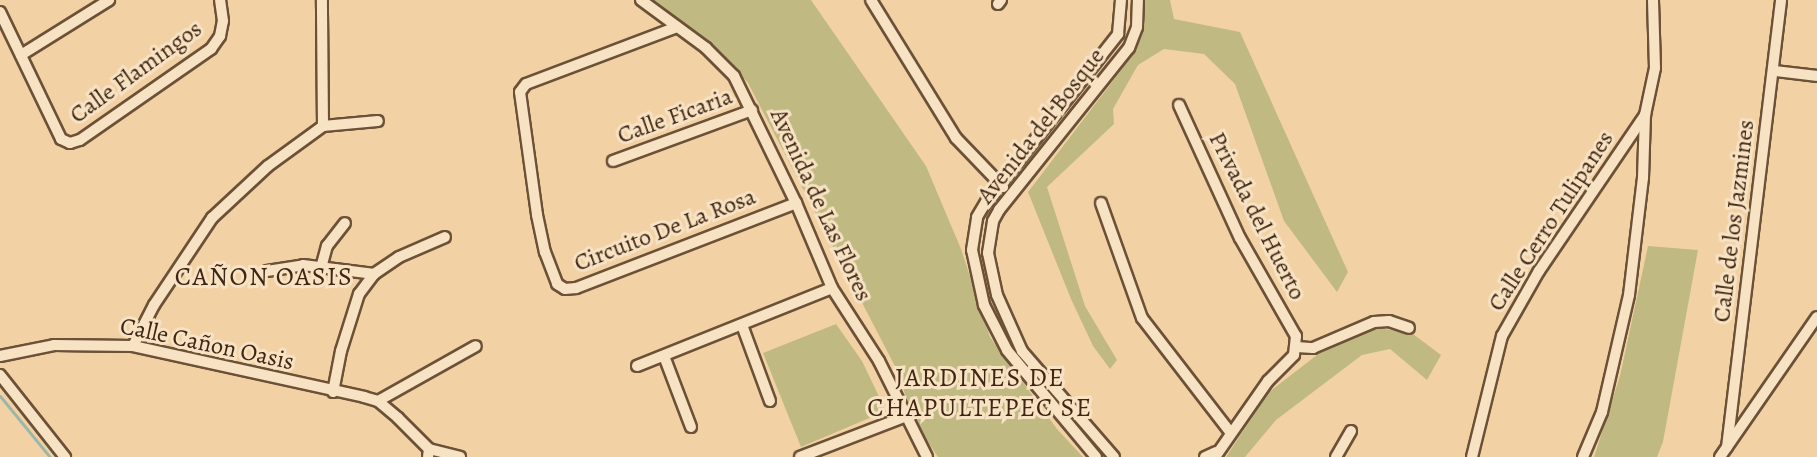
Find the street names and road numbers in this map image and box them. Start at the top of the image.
street label: Calle Flamingos [64,14,208,130]
street label: Avenida del Bosque [971,43,1111,209]
street label: Calle Ficaria [614,82,736,150]
street label: Avenida de Las Flores [764,104,878,306]
street label: Calle de los Jazmines [1707,118,1761,324]
street label: Calle Cerro Tulipanes [1482,126,1620,316]
street label: Privada del Huerto [1202,127,1312,305]
street label: Circuito De La Rosa [570,182,760,278]
street label: Calle Cañon Oasis [118,312,296,376]

